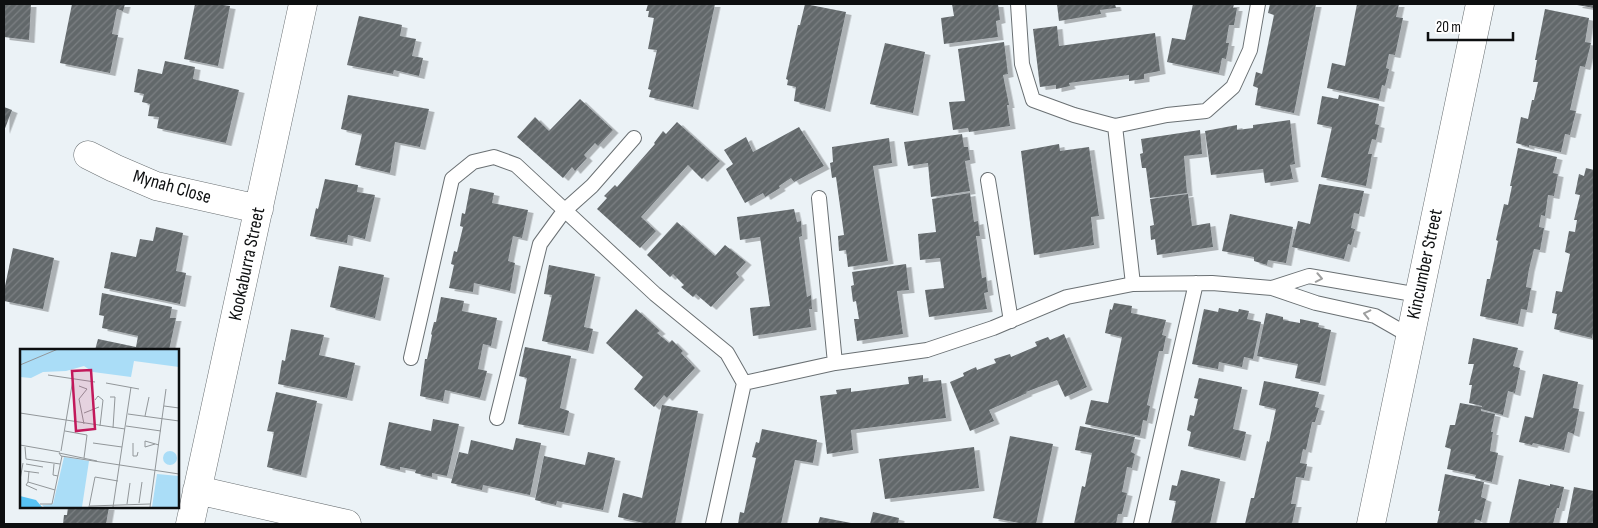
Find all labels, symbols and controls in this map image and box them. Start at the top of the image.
scale bar [1428,10,1513,42]
text: 20 m [1436,18,1461,37]
street label: Mynah Close [130,165,214,209]
street label: Kookaburra Street [224,205,270,323]
street label: Kincumber Street [1402,207,1448,321]
one-way arrow [1314,272,1323,282]
one-way arrow [1363,309,1372,320]
inset map [20,349,179,508]

